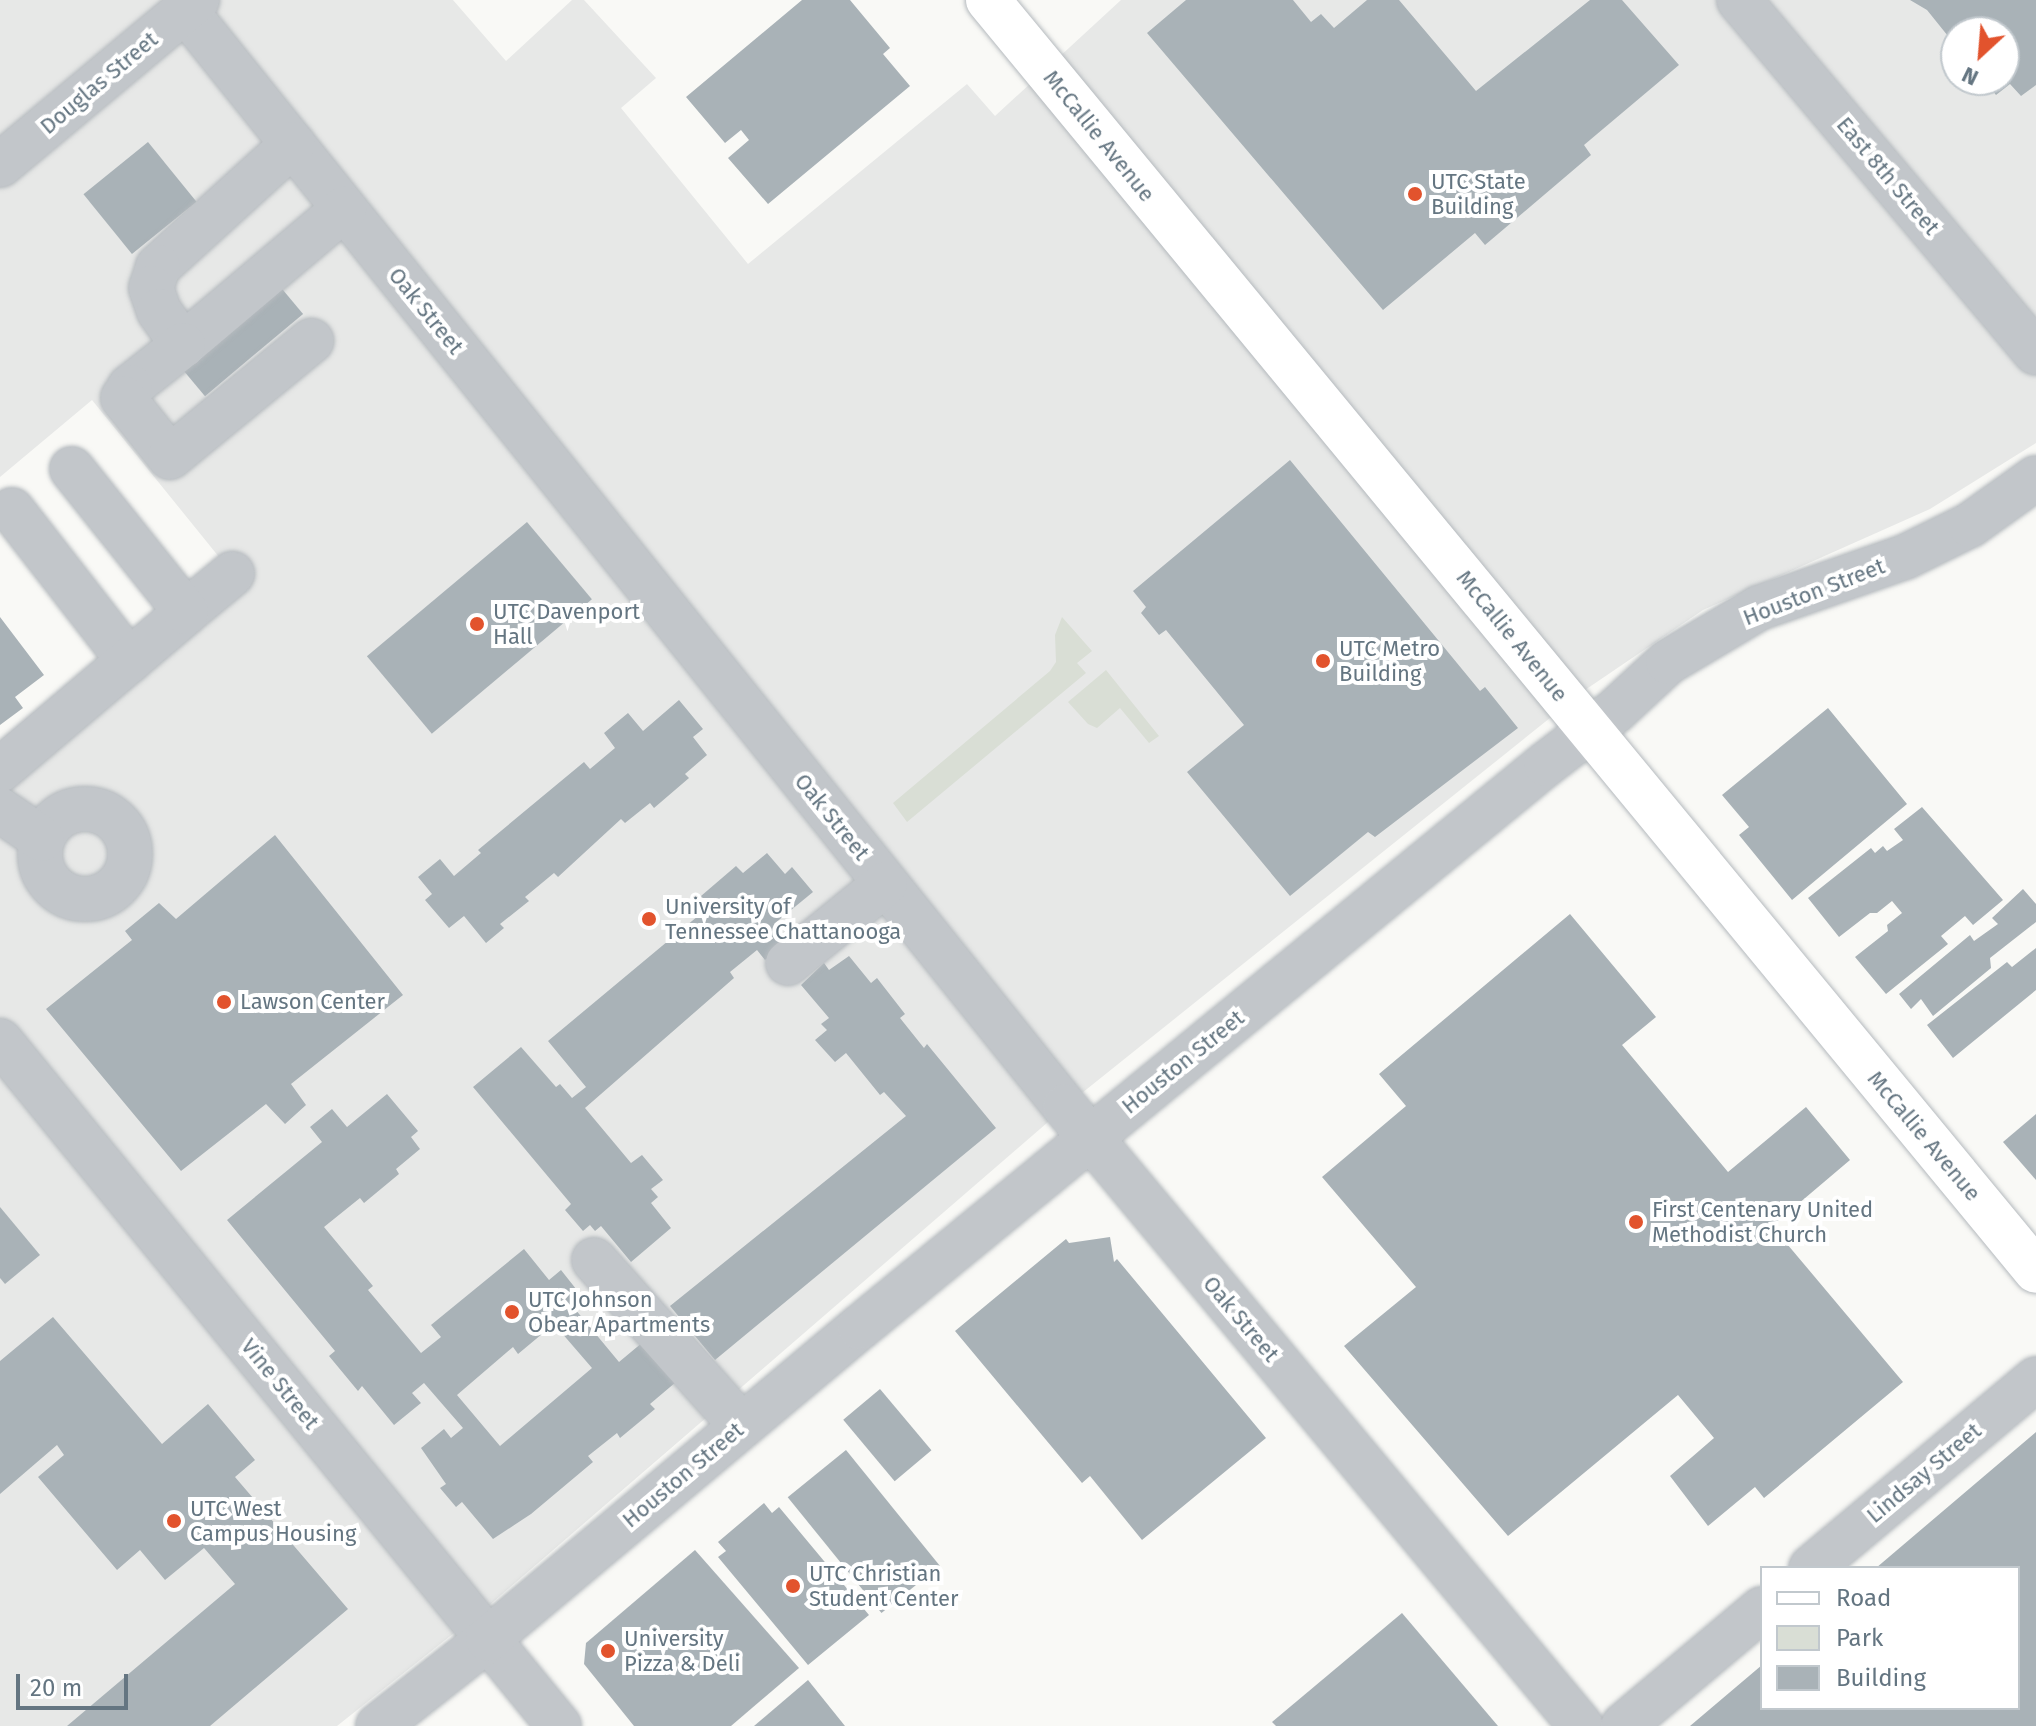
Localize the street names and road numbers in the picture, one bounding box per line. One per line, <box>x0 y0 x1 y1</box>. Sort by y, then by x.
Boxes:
street label: Douglas Street <box>35 26 163 140</box>
street label: McCallie Avenue <box>1038 65 1160 207</box>
street label: East 8th Street <box>1831 112 1945 240</box>
street label: Oak Street <box>383 262 469 360</box>
street label: Houston Street <box>1739 553 1889 631</box>
street label: McCallie Avenue <box>1451 565 1573 707</box>
street label: Oak Street <box>789 768 875 866</box>
street label: Houston Street <box>1117 1005 1249 1119</box>
street label: McCallie Avenue <box>1862 1066 1986 1206</box>
street label: Oak Street <box>1198 1271 1284 1367</box>
street label: Vine Street <box>235 1333 325 1435</box>
street label: Houston Street <box>617 1417 749 1533</box>
street label: Lindsay Street <box>1861 1417 1987 1529</box>

